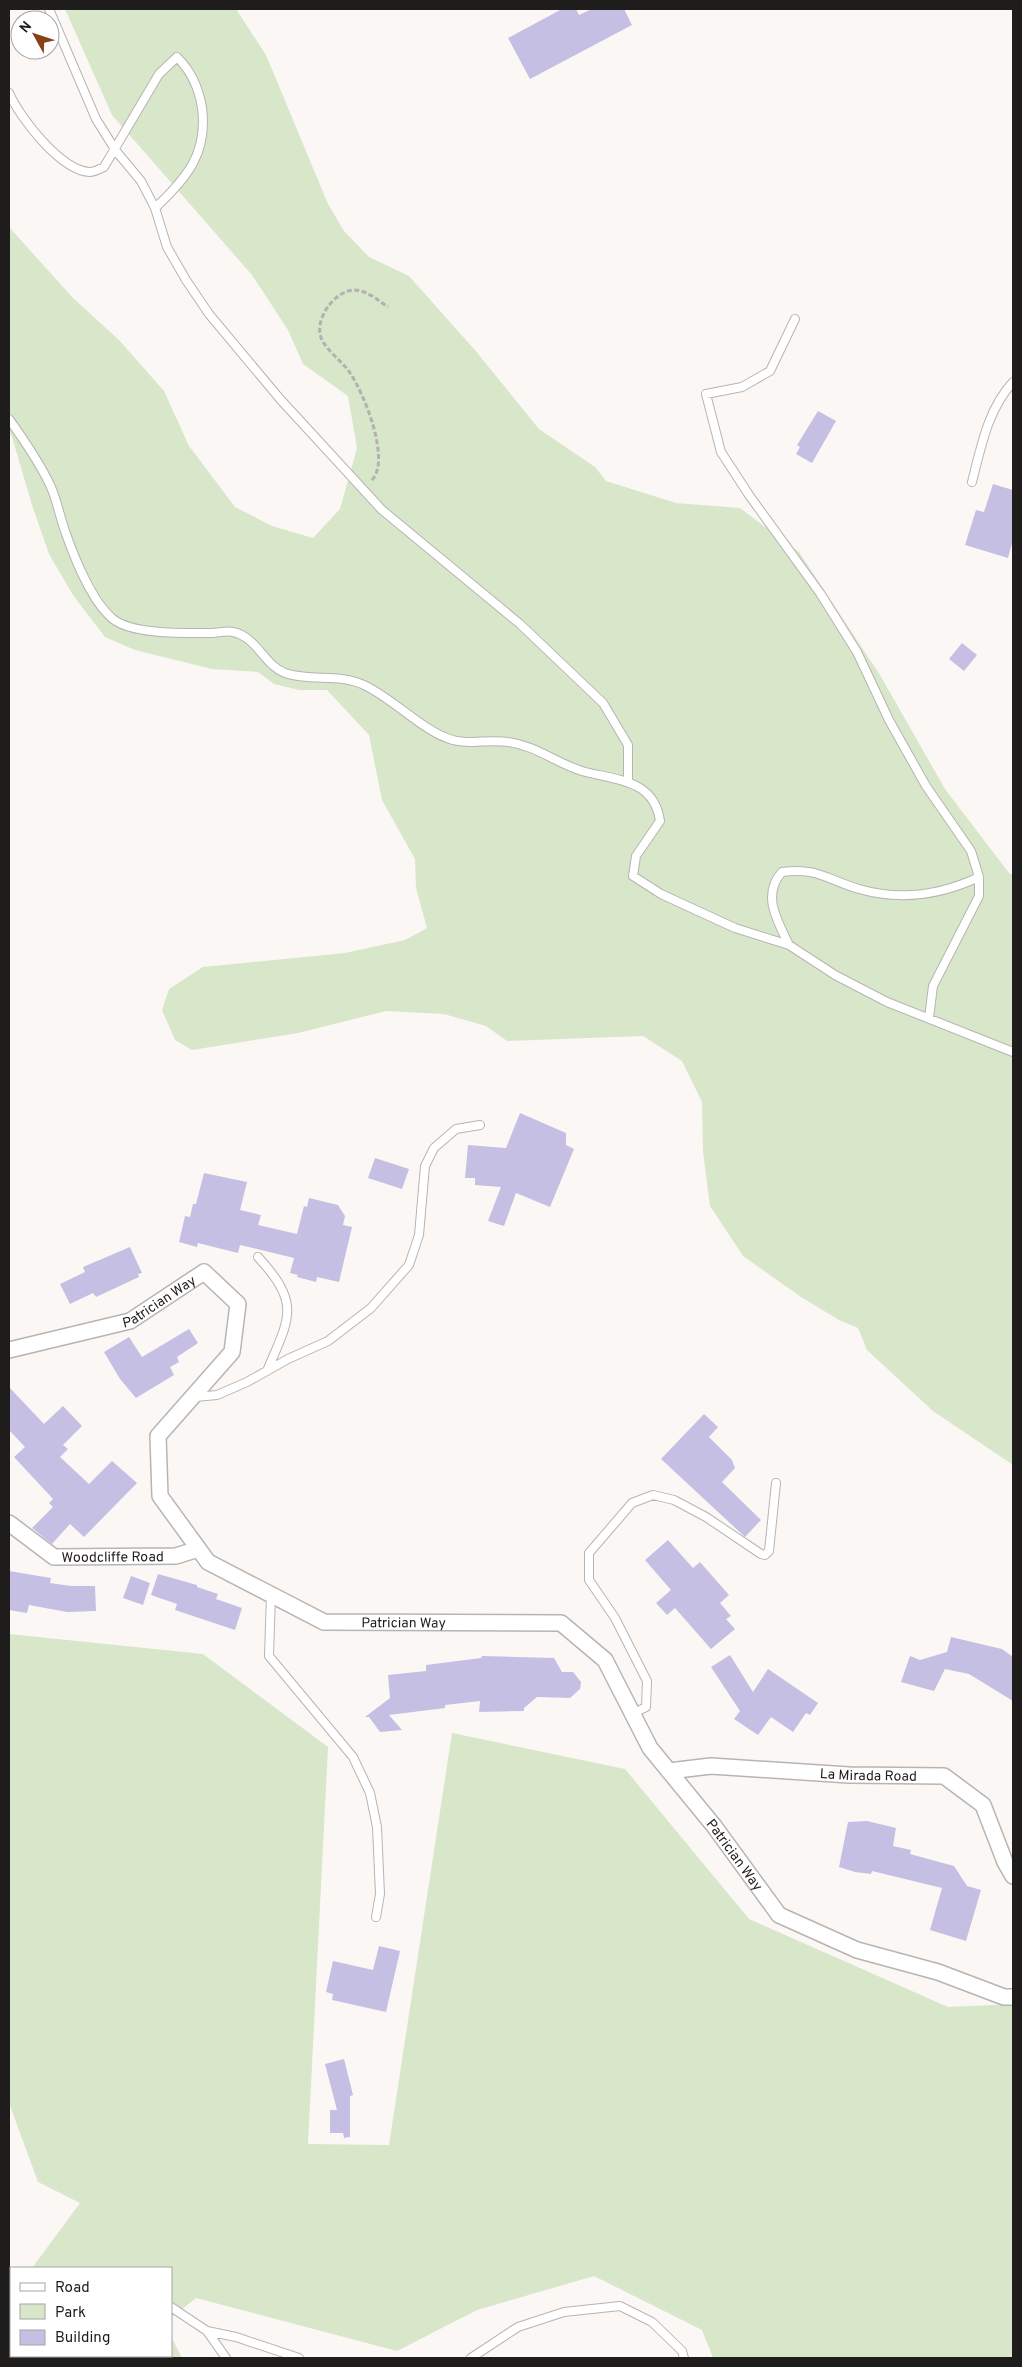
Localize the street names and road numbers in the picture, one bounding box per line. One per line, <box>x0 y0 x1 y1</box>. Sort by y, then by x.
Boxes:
street label: Patrician Way <box>121 1273 200 1333</box>
street label: Woodcliffe Road <box>61 1549 164 1567</box>
street label: Patrician Way <box>361 1615 446 1633</box>
street label: La Mirada Road <box>819 1766 917 1786</box>
street label: Patrician Way <box>702 1816 765 1895</box>

